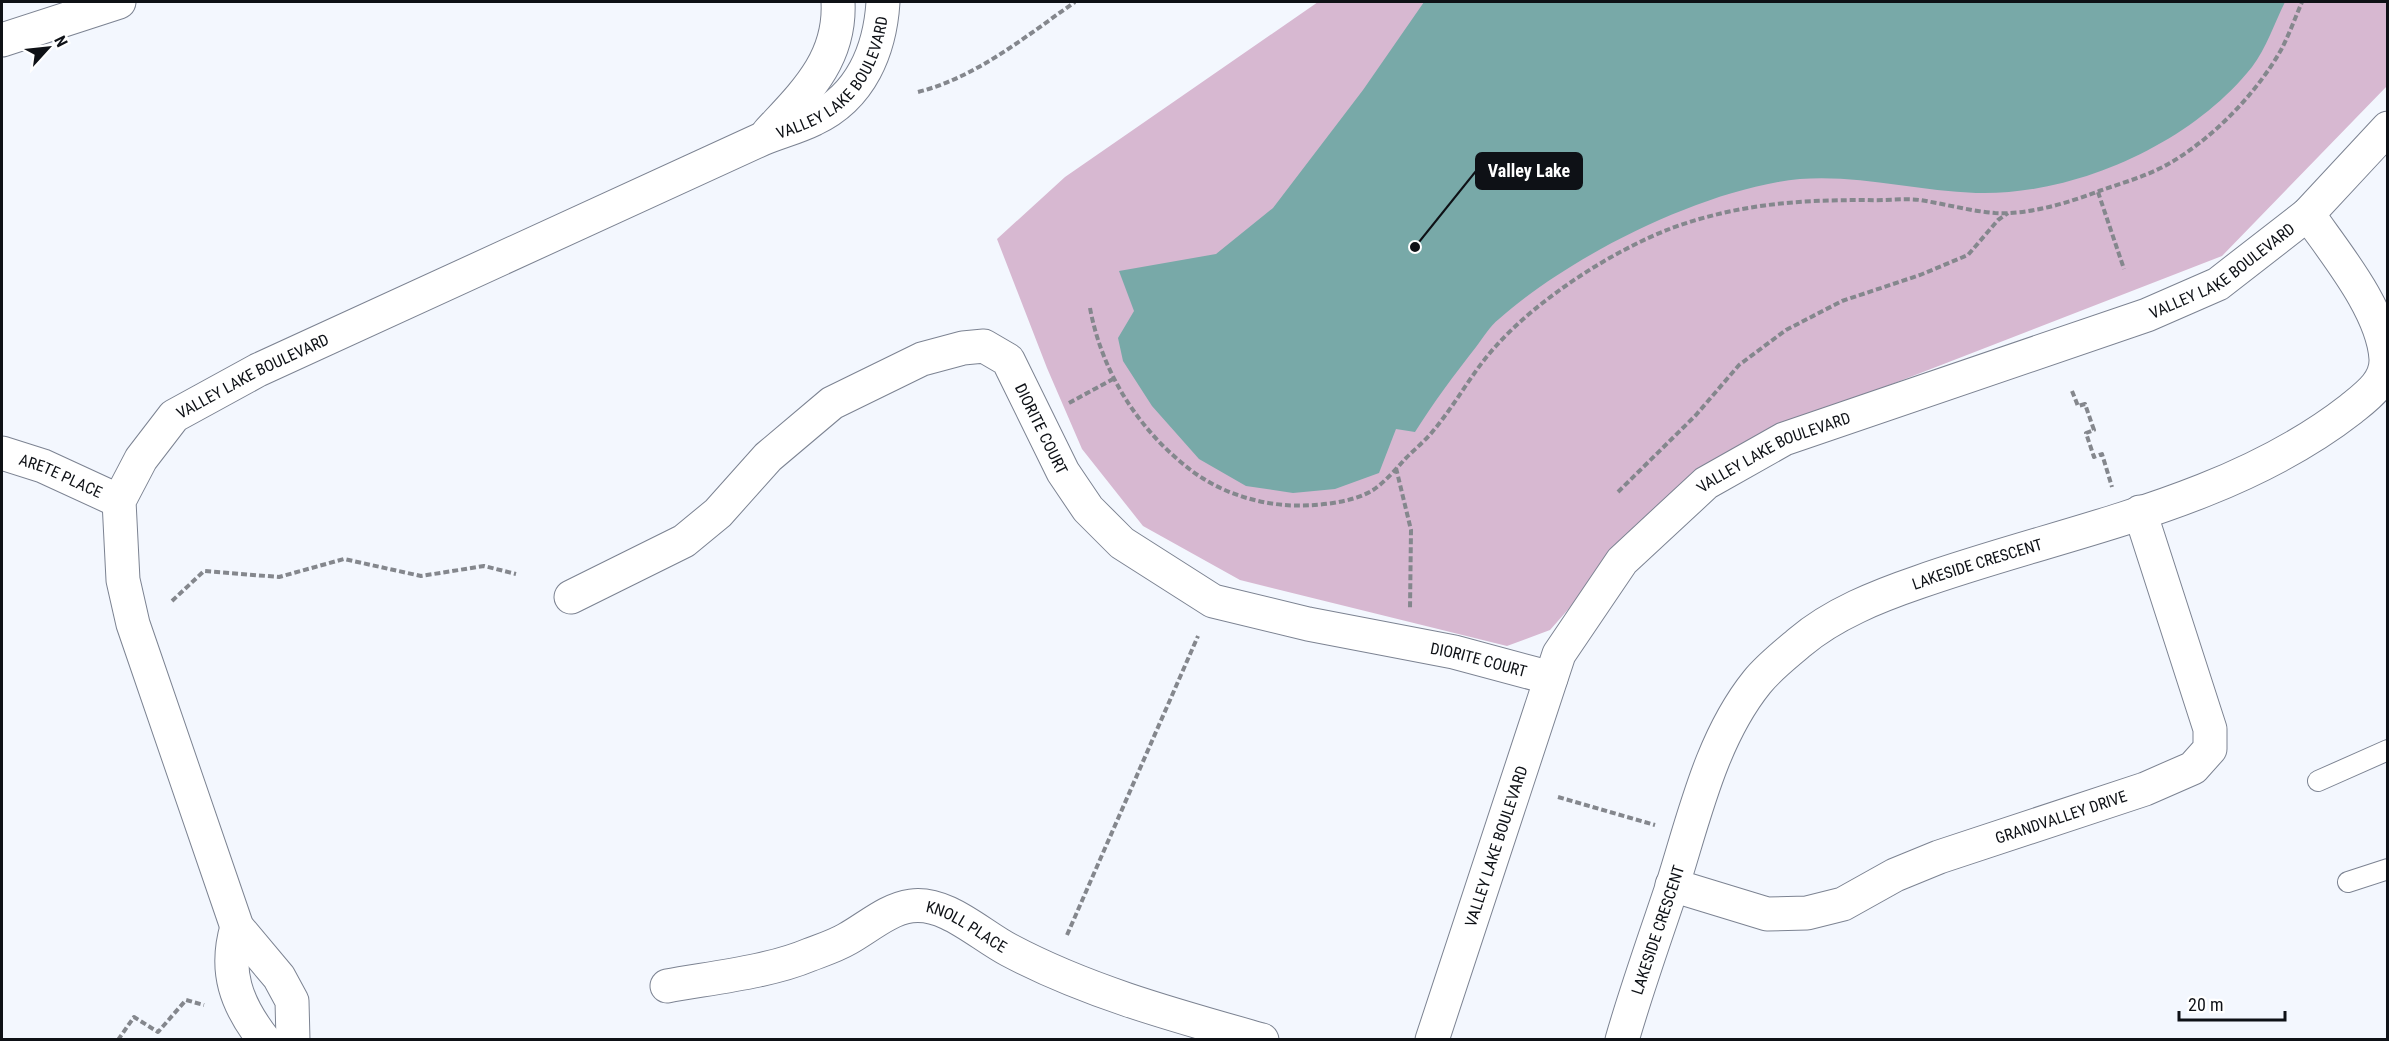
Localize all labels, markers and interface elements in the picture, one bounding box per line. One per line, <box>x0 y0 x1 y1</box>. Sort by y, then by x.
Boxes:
street label: VALLEY LAKE BOULEVARD <box>774 15 891 142</box>
north arrow <box>18 18 78 78</box>
text: N <box>50 33 72 50</box>
callout: Valley Lake <box>1476 153 1582 189</box>
text: Valley Lake <box>1488 160 1571 181</box>
street label: VALLEY LAKE BOULEVARD <box>2146 219 2298 322</box>
street label: VALLEY LAKE BOULEVARD <box>173 329 332 422</box>
street label: DIORITE COURT <box>1011 380 1072 477</box>
street label: VALLEY LAKE BOULEVARD <box>1693 408 1853 496</box>
street label: ARETE PLACE <box>17 450 105 502</box>
street label: LAKESIDE CRESCENT <box>1909 534 2044 593</box>
street label: DIORITE COURT <box>1429 638 1529 681</box>
street label: VALLEY LAKE BOULEVARD <box>1460 763 1531 929</box>
street label: GRANDVALLEY DRIVE <box>1993 786 2129 847</box>
street label: LAKESIDE CRESCENT <box>1627 863 1688 997</box>
street label: KNOLL PLACE <box>924 897 1010 956</box>
scale bar <box>2179 984 2286 1022</box>
text: 20 m <box>2188 994 2223 1015</box>

